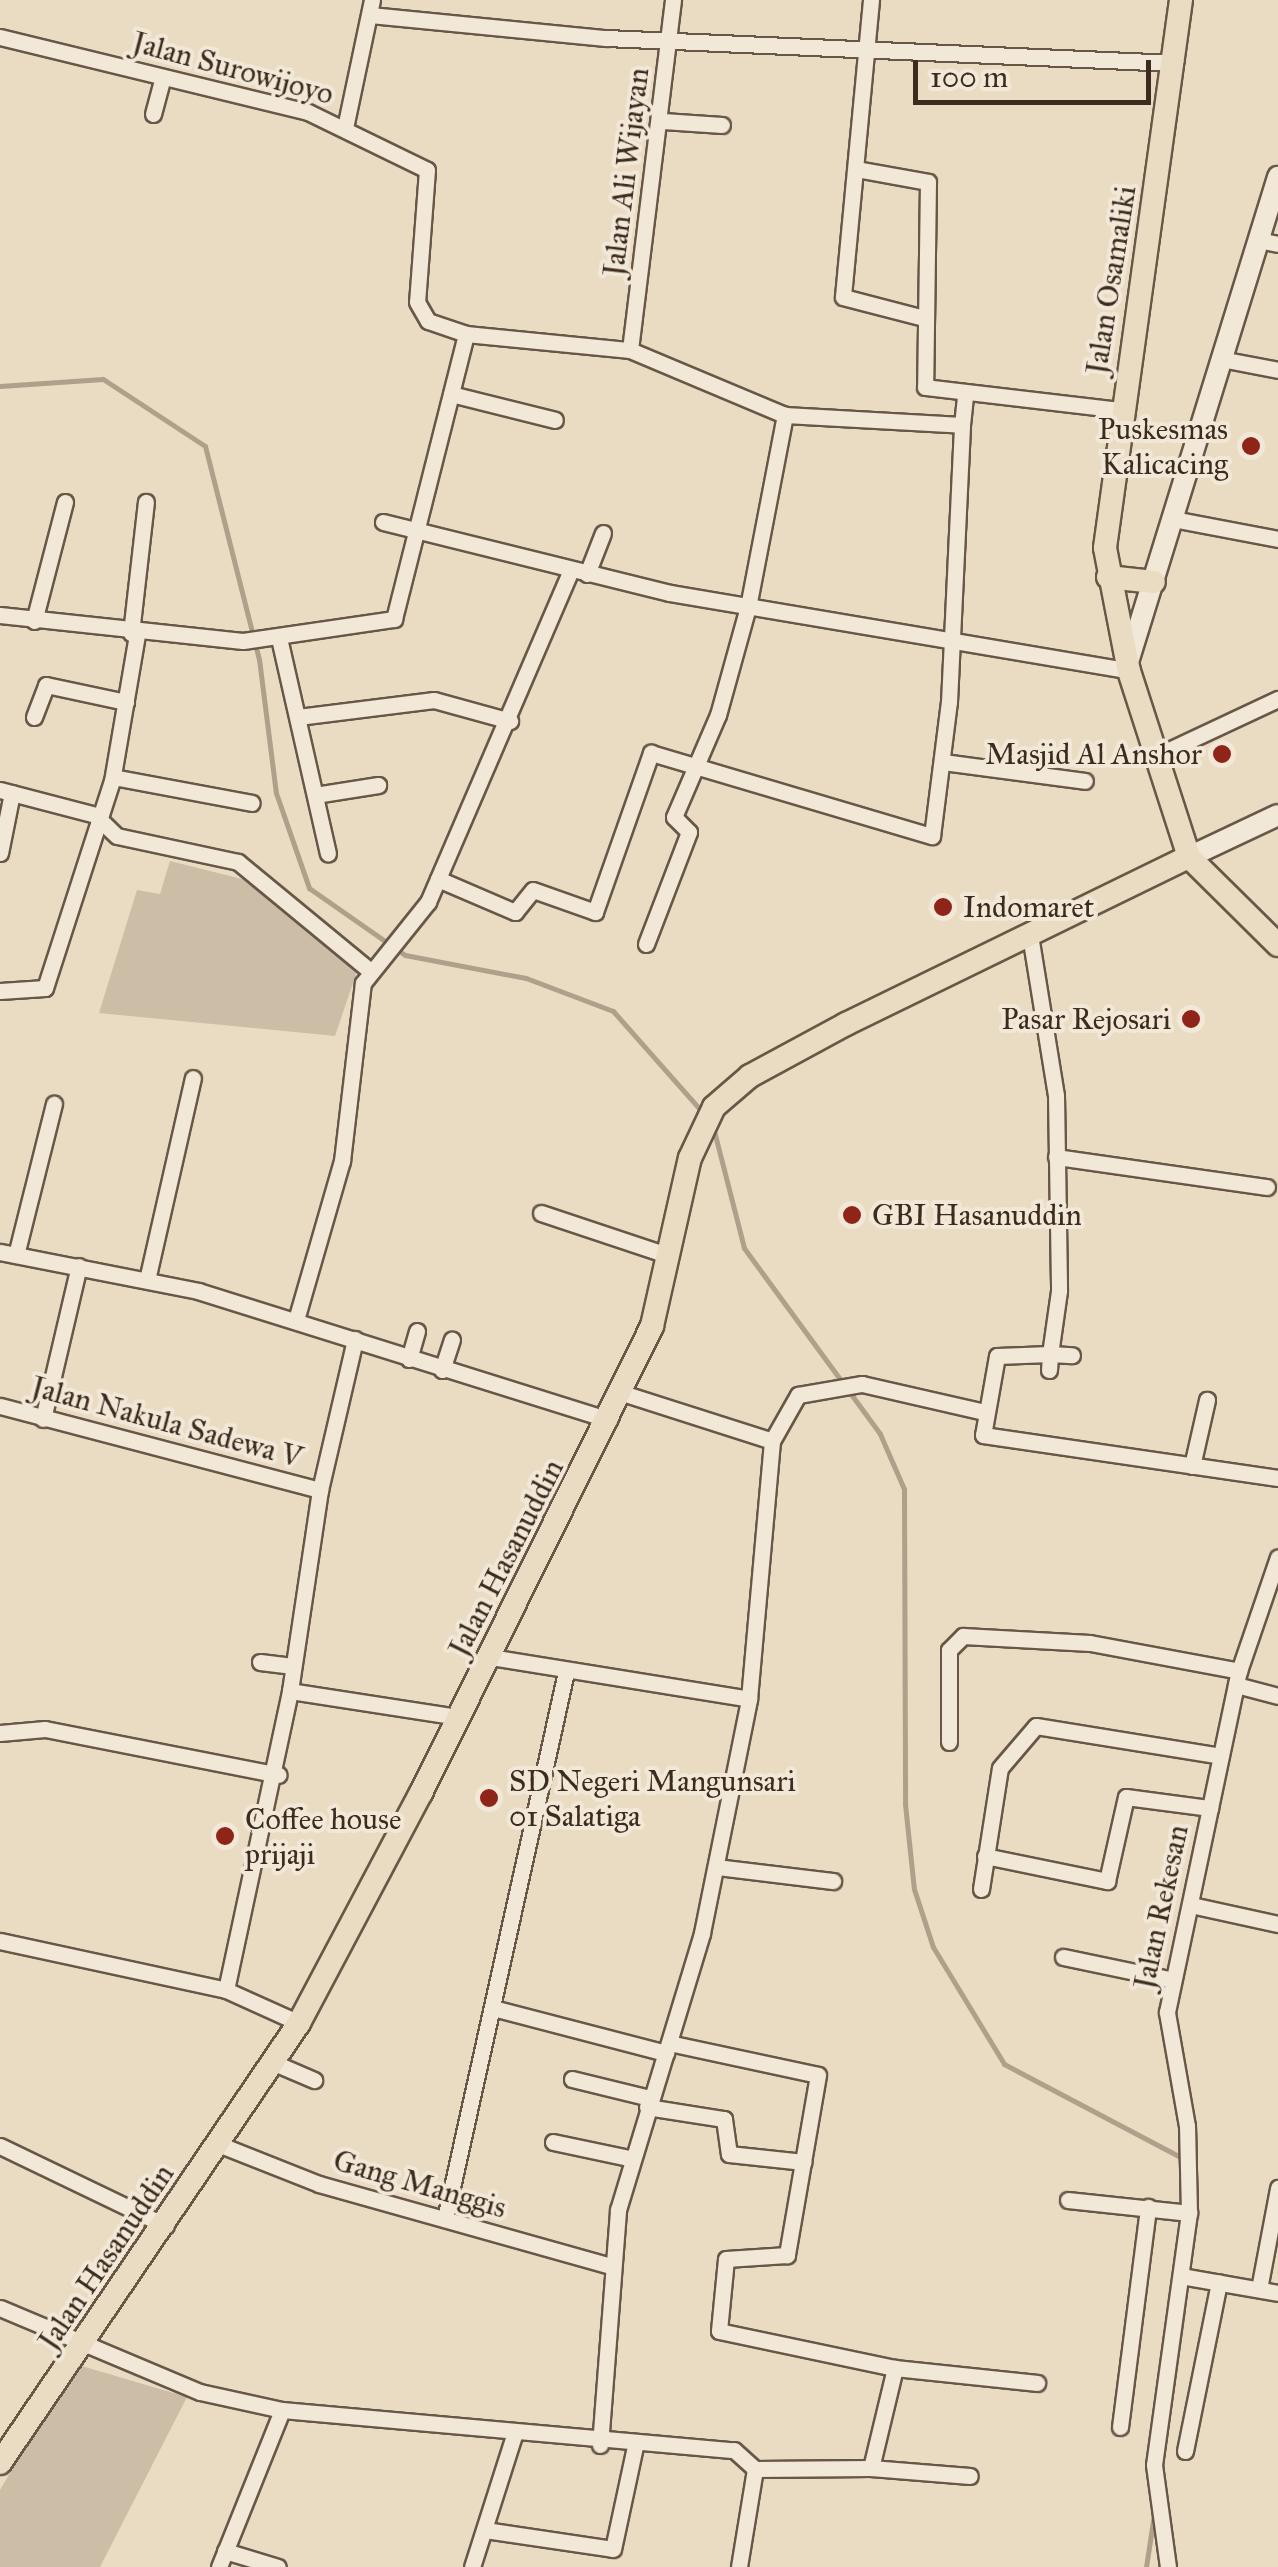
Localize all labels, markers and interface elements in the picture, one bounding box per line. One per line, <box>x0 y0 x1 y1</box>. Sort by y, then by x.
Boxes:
street label: Jalan Surowijoyo <box>129 24 337 112</box>
scale bar <box>918 40 1156 102</box>
text: 100 m <box>930 59 1008 95</box>
street label: Jalan Ali Wijayan <box>595 66 657 278</box>
street label: Jalan Osamaliki <box>1078 183 1144 377</box>
place label: Puskesmas Kalicacing <box>1098 411 1228 482</box>
marker: Puskesmas Kalicacing <box>1238 433 1264 459</box>
place label: Masjid Al Anshor <box>985 736 1202 772</box>
marker: Masjid Al Anshor <box>1211 743 1233 765</box>
place label: Indomaret <box>963 889 1094 925</box>
marker: Indomaret <box>932 896 954 918</box>
place label: Pasar Rejosari <box>1001 1001 1171 1037</box>
marker: Pasar Rejosari <box>1180 1008 1202 1030</box>
place label: GBI Hasanuddin <box>872 1197 1082 1233</box>
marker: GBI Hasanuddin <box>841 1204 863 1226</box>
street label: Jalan Nakula Sadewa V <box>28 1368 306 1476</box>
street label: Jalan Hasanuddin <box>441 1453 571 1663</box>
place label: SD Negeri Mangunsari 01 Salatiga <box>509 1763 796 1834</box>
marker: SD Negeri Mangunsari 01 Salatiga <box>478 1787 500 1809</box>
place label: Coffee house prijaji <box>245 1801 402 1872</box>
street label: Jalan Rekesan <box>1126 1822 1196 1992</box>
marker: Coffee house prijaji <box>214 1825 236 1847</box>
street label: Gang Manggis <box>329 2142 511 2226</box>
street label: Jalan Hasanuddin <box>31 2157 181 2357</box>

